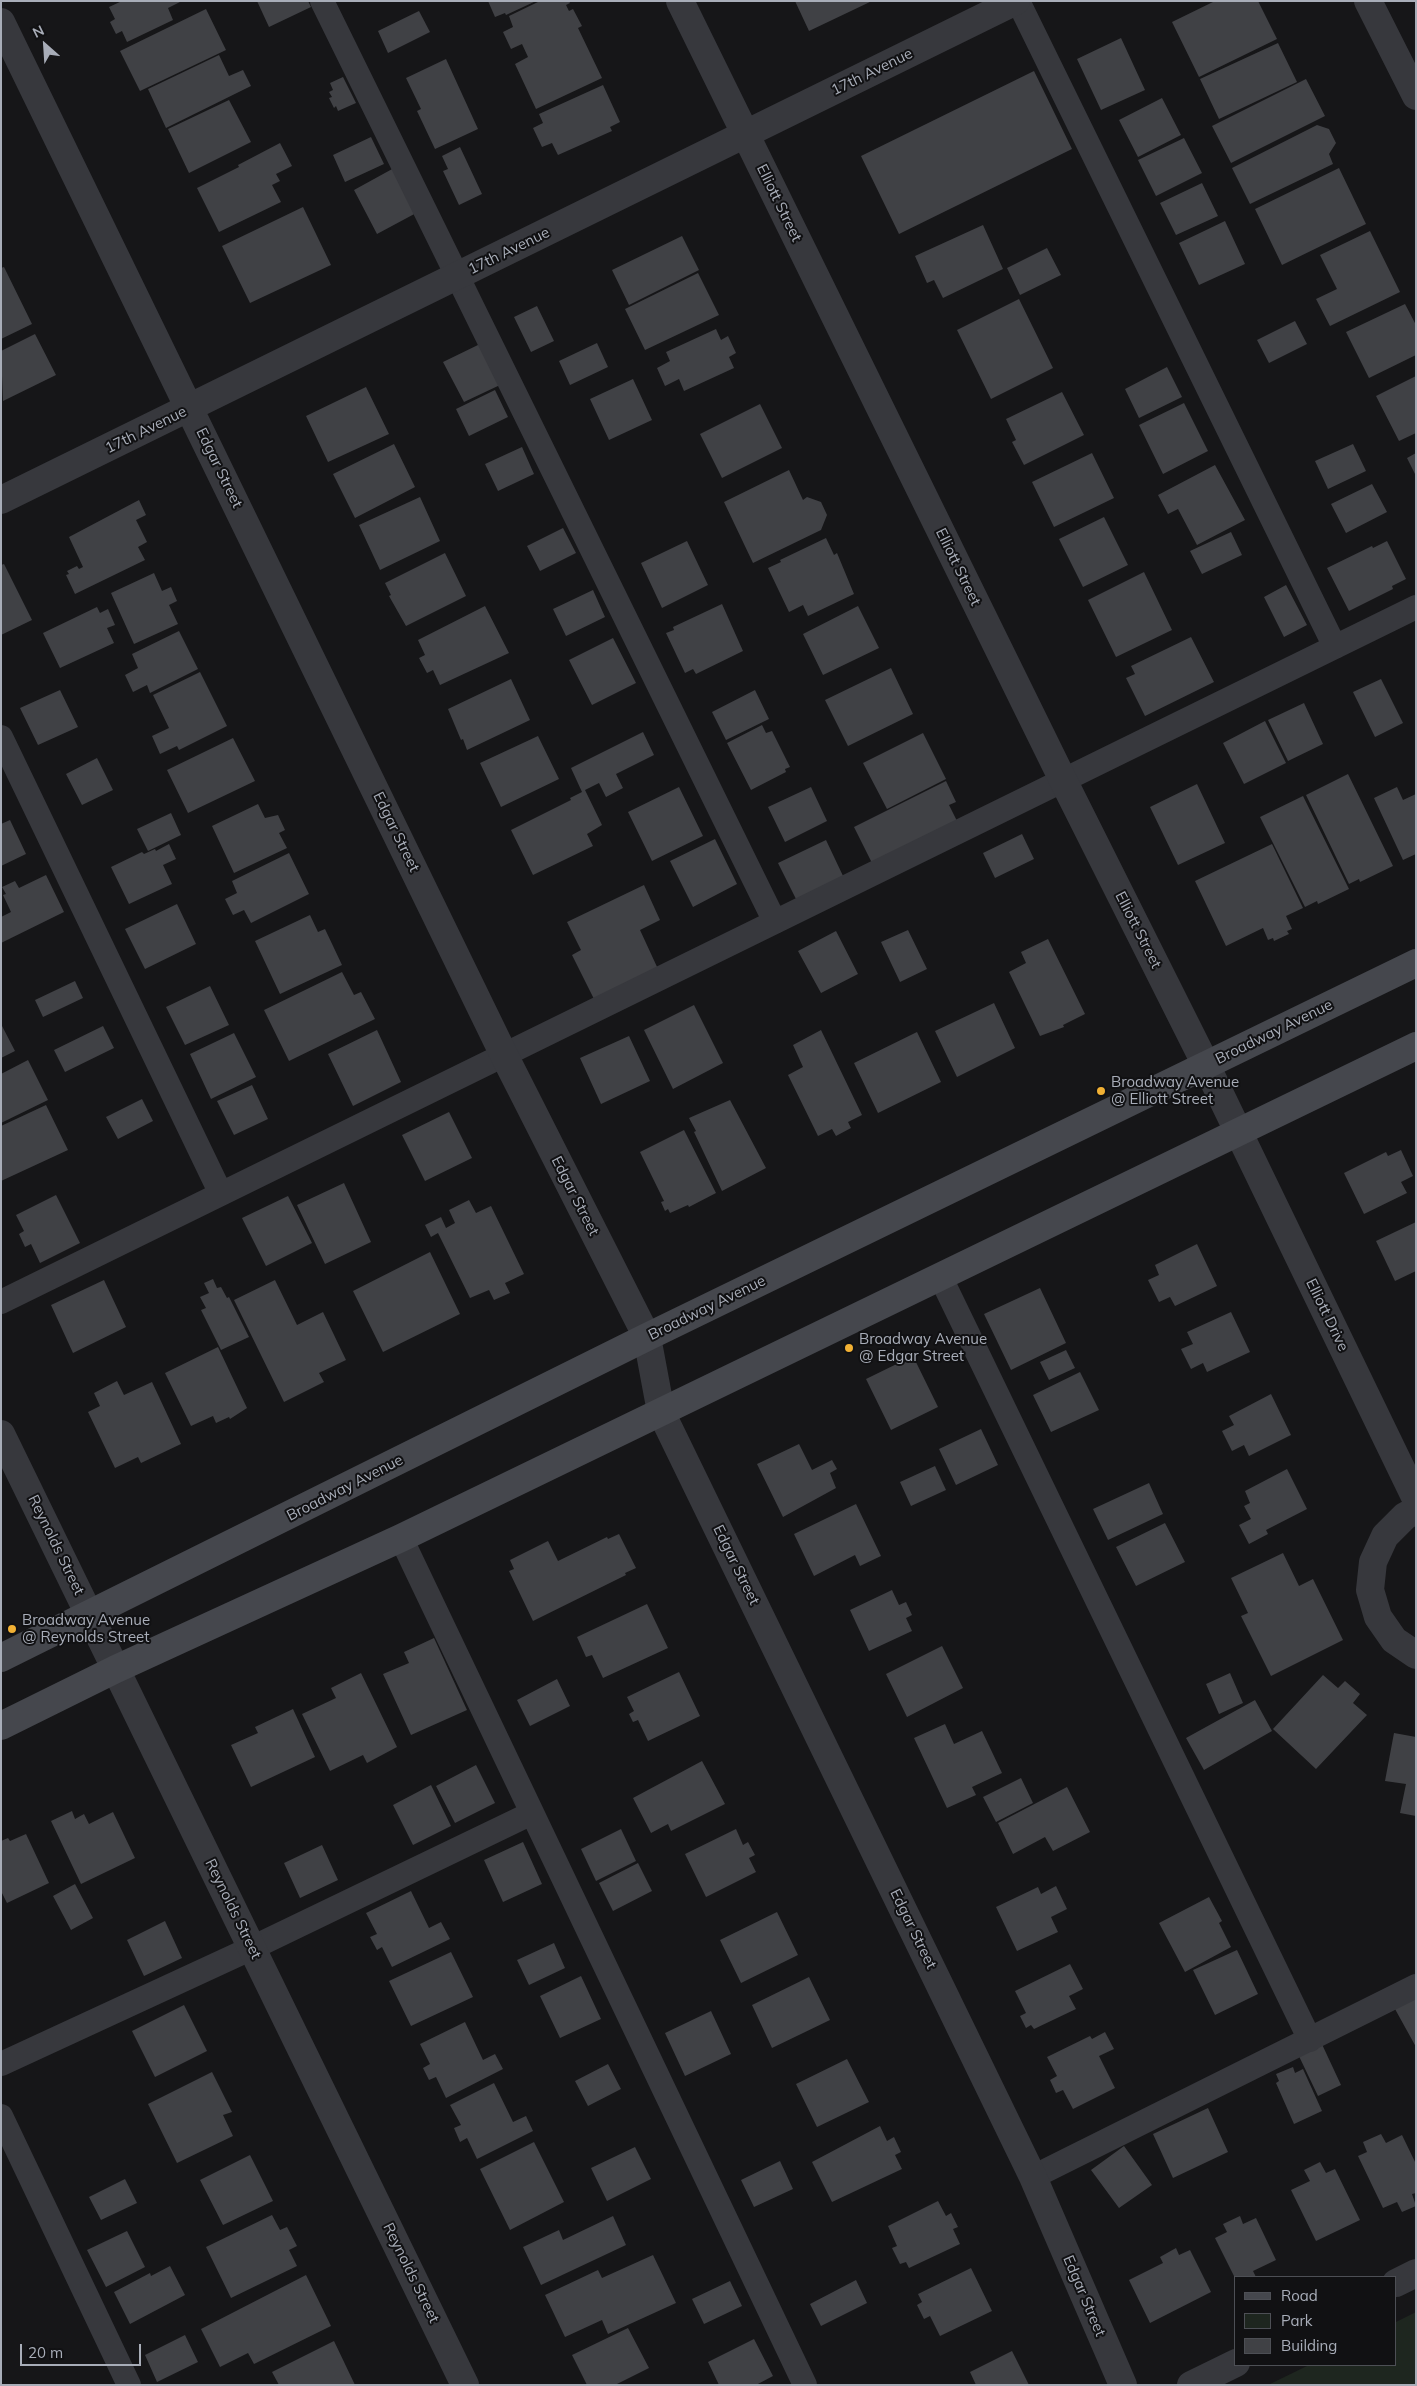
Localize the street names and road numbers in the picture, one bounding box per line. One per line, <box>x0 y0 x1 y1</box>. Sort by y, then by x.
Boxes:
street label: 17th Avenue <box>828 45 916 99</box>
street label: Elliott Street <box>753 161 805 245</box>
street label: 17th Avenue <box>465 224 553 278</box>
street label: 17th Avenue <box>102 403 190 457</box>
street label: Edgar Street <box>192 425 246 511</box>
street label: Elliott Street <box>932 525 984 609</box>
street label: Edgar Street <box>369 789 423 875</box>
street label: Elliott Street <box>1111 889 1165 971</box>
street label: Broadway Avenue <box>1213 996 1335 1068</box>
street label: Edgar Street <box>547 1153 603 1239</box>
street label: Broadway Avenue <box>646 1272 768 1344</box>
street label: Elliott Drive <box>1302 1276 1352 1354</box>
street label: Broadway Avenue <box>284 1451 406 1525</box>
street label: Reynolds Street <box>24 1492 88 1598</box>
street label: Edgar Street <box>709 1522 763 1608</box>
street label: Reynolds Street <box>201 1856 265 1962</box>
street label: Edgar Street <box>886 1886 940 1972</box>
street label: Reynolds Street <box>379 2220 443 2326</box>
street label: Edgar Street <box>1059 2253 1109 2339</box>

